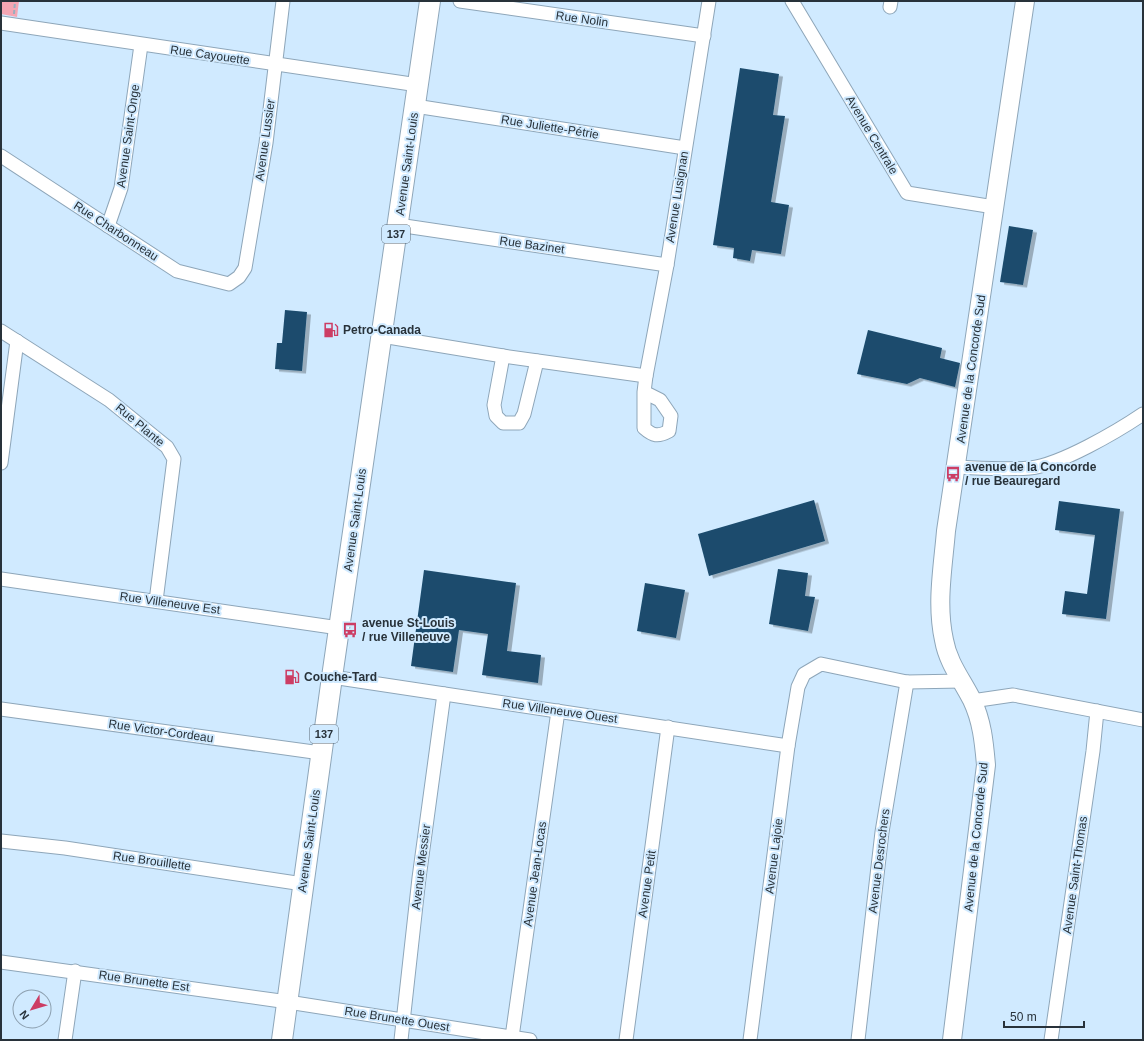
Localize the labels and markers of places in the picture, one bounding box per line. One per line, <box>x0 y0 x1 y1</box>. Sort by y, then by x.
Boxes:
fuel station icon: Petro-Canada <box>322 321 340 339</box>
place label: Petro-Canada <box>343 323 421 337</box>
place label: avenue de la Concorde / rue Beauregard <box>965 460 1097 488</box>
bus stop icon: avenue de la Concorde / rue Beauregard <box>944 465 962 483</box>
place label: avenue St-Louis / rue Villeneuve <box>362 616 455 644</box>
bus stop icon: avenue St-Louis / rue Villeneuve <box>341 621 359 639</box>
fuel station icon: Couche-Tard <box>283 668 301 686</box>
place label: Couche-Tard <box>304 670 377 684</box>

